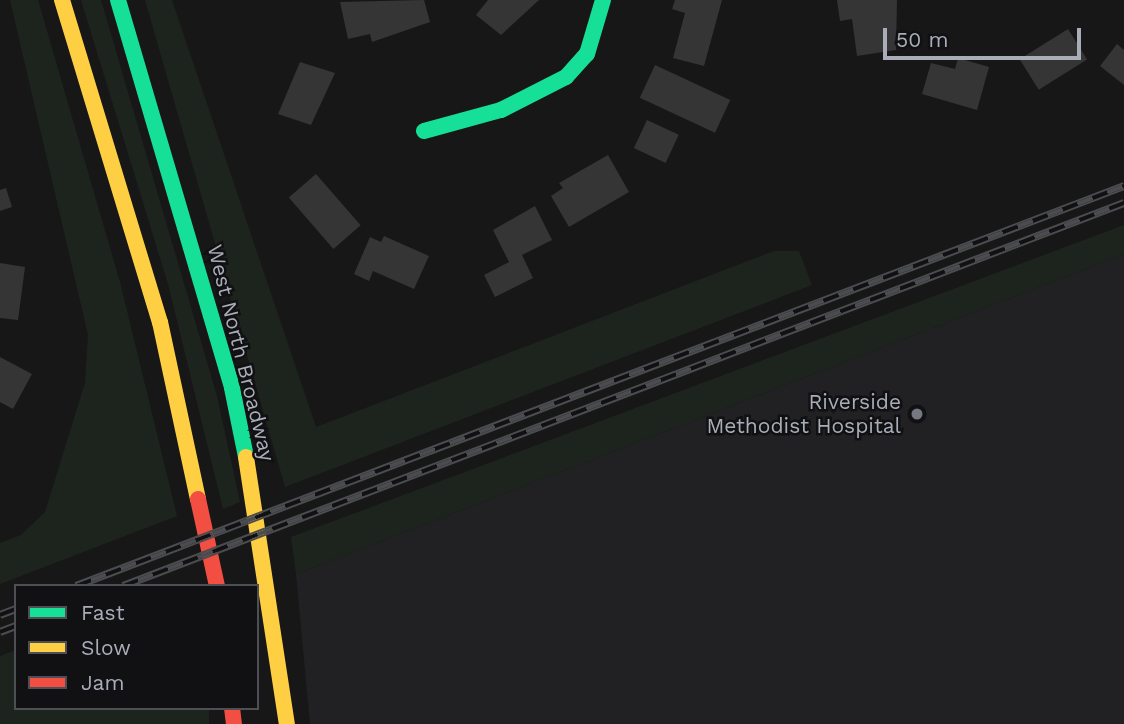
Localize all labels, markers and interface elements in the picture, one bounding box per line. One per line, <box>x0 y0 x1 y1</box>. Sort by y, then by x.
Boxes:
scale bar <box>886 14 1084 58</box>
text: 50 m <box>896 27 948 52</box>
street label: West North Broadway <box>202 242 280 464</box>
place label: Riverside Methodist Hospital <box>706 389 901 439</box>
marker: Riverside Methodist Hospital <box>907 404 927 424</box>
legend <box>14 584 259 710</box>
text: Fast <box>81 600 125 625</box>
text: Slow <box>81 635 131 660</box>
text: Jam <box>81 670 124 695</box>

